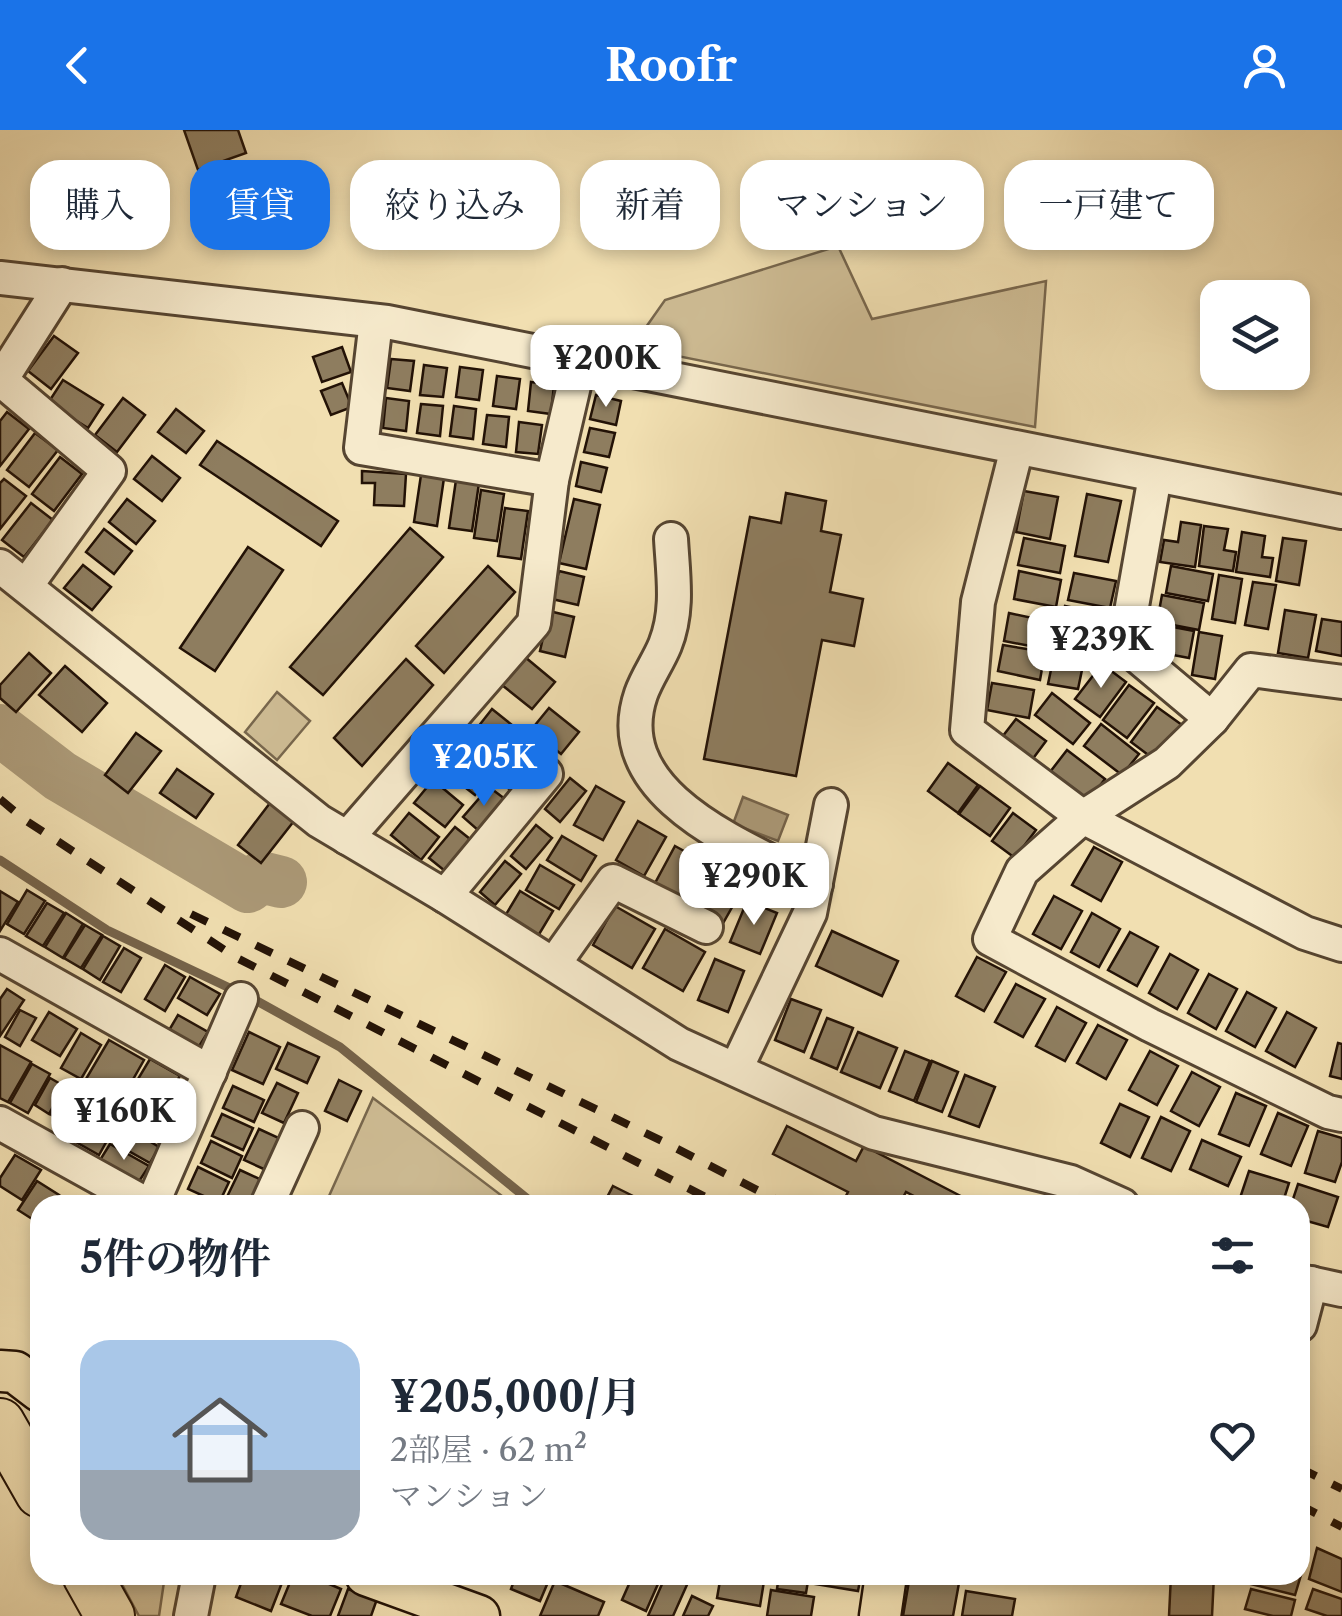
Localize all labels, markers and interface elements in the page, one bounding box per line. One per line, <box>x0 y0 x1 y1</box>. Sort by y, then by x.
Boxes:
text: Roofr <box>605 37 737 93</box>
icon: back <box>50 38 105 93</box>
icon: person <box>1237 38 1292 93</box>
chip: 購入 <box>30 160 170 250</box>
chip: 賃貸 <box>190 160 330 250</box>
chip: 絞り込み <box>350 160 560 250</box>
chip: 新着 <box>580 160 720 250</box>
chip: マンション <box>740 160 984 250</box>
chip: 一戸建て <box>1004 160 1214 250</box>
map controls <box>1200 280 1310 390</box>
button: layers <box>1200 280 1310 390</box>
pin: ¥200K <box>536 325 676 410</box>
text: ¥200K <box>552 338 660 377</box>
pin: ¥239K <box>1031 606 1171 691</box>
text: ¥239K <box>1049 619 1153 658</box>
pin: ¥205K <box>414 724 554 809</box>
text: ¥205K <box>432 737 536 776</box>
pin: ¥290K <box>684 843 824 928</box>
text: ¥290K <box>701 856 807 895</box>
pin: ¥160K <box>54 1078 194 1163</box>
text: ¥160K <box>73 1091 175 1130</box>
icon: filters <box>1205 1228 1260 1283</box>
text: 5件の物件 <box>80 1232 271 1284</box>
text: ¥205,000/月 <box>390 1371 642 1423</box>
icon: home <box>160 1380 280 1500</box>
icon: heart <box>1205 1413 1260 1468</box>
text: 2部屋 · 62 m² <box>390 1430 587 1469</box>
text: マンション <box>390 1476 549 1515</box>

